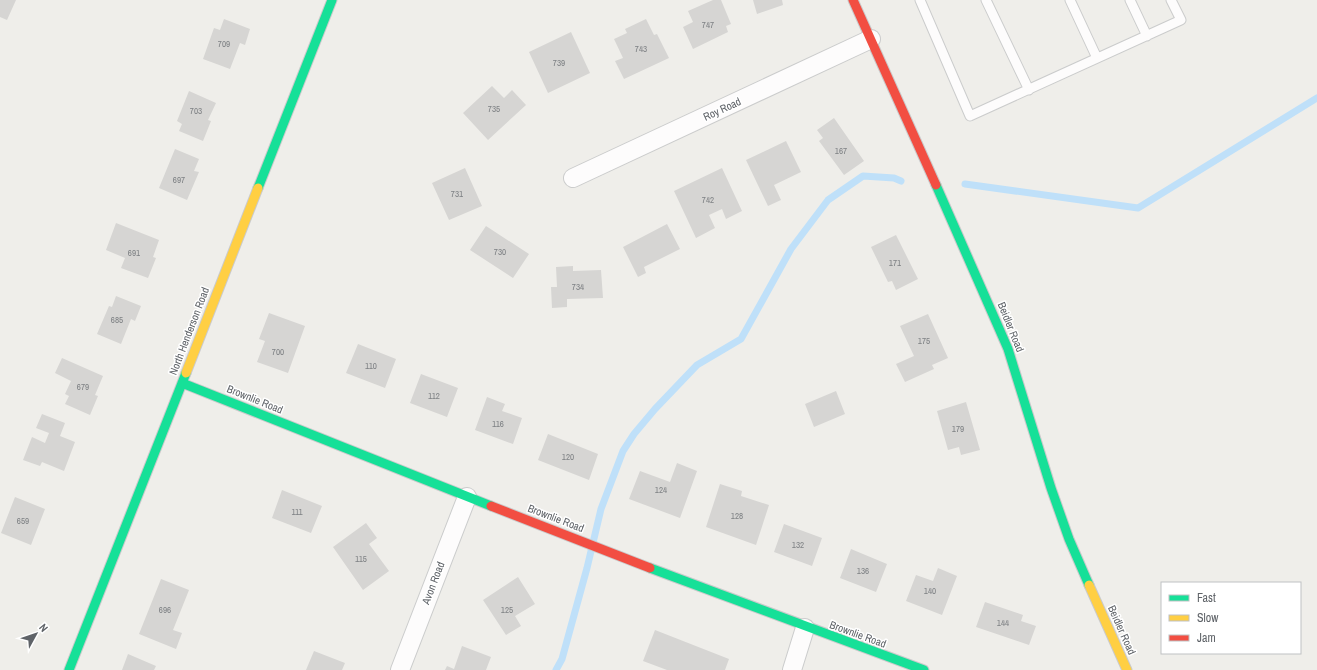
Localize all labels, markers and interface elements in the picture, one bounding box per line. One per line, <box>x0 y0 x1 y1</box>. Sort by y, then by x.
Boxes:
house number: 747 <box>702 19 714 31</box>
house number: 709 <box>218 38 230 50</box>
house number: 743 <box>635 43 647 55</box>
house number: 739 <box>553 57 565 69</box>
street label: Roy Road <box>701 94 743 124</box>
house number: 735 <box>488 103 500 115</box>
house number: 703 <box>190 105 202 117</box>
house number: 167 <box>835 145 847 157</box>
house number: 697 <box>173 174 185 186</box>
house number: 731 <box>451 188 463 200</box>
house number: 742 <box>702 194 714 206</box>
house number: 730 <box>494 246 506 258</box>
house number: 691 <box>128 247 140 259</box>
house number: 171 <box>889 257 901 269</box>
house number: 734 <box>572 281 584 293</box>
street label: North Henderson Road <box>166 285 212 377</box>
street label: Beidler Road <box>995 300 1027 354</box>
house number: 685 <box>111 314 123 326</box>
house number: 175 <box>918 335 930 347</box>
house number: 700 <box>272 346 284 358</box>
house number: 110 <box>365 360 377 372</box>
house number: 679 <box>77 381 89 393</box>
street label: Brownlie Road <box>225 381 285 417</box>
house number: 112 <box>428 390 440 402</box>
house number: 116 <box>492 418 504 430</box>
house number: 179 <box>952 423 964 435</box>
house number: 120 <box>562 451 574 463</box>
house number: 124 <box>655 484 667 496</box>
street label: Brownlie Road <box>526 501 586 535</box>
house number: 111 <box>291 506 303 518</box>
house number: 128 <box>731 510 743 522</box>
house number: 659 <box>17 515 29 527</box>
house number: 132 <box>792 539 804 551</box>
house number: 115 <box>355 553 367 565</box>
street label: Avon Road <box>418 560 448 607</box>
house number: 136 <box>857 565 869 577</box>
legend <box>1161 582 1301 654</box>
house number: 140 <box>924 585 936 597</box>
text: Fast <box>1197 590 1216 606</box>
street label: Beidler Road <box>1105 603 1139 657</box>
house number: 696 <box>159 604 171 616</box>
house number: 125 <box>501 604 513 616</box>
text: Slow <box>1197 610 1219 626</box>
north arrow <box>16 614 56 654</box>
street label: Brownlie Road <box>828 617 888 651</box>
house number: 144 <box>997 617 1009 629</box>
text: N <box>36 621 51 635</box>
text: Jam <box>1197 630 1216 646</box>

